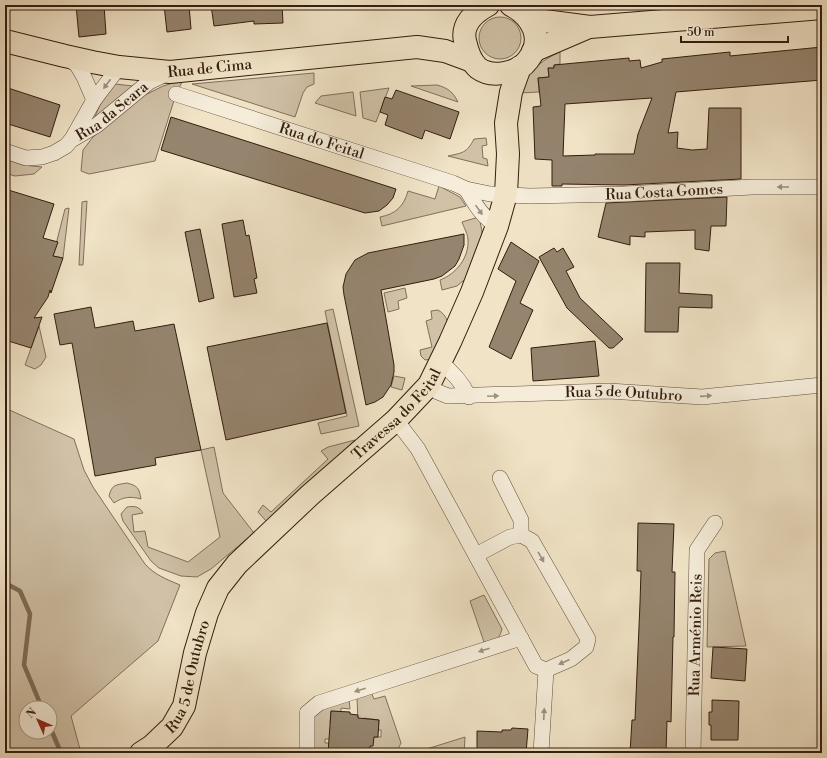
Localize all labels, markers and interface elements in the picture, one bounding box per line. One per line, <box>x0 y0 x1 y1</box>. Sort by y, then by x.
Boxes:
scale bar <box>681 18 788 44</box>
text: 50 m <box>687 25 715 40</box>
street label: Rua de Cima <box>166 54 253 82</box>
street label: Rua da Seara <box>72 77 152 145</box>
one-way arrow <box>102 78 111 89</box>
street label: Rua do Feital <box>277 118 367 164</box>
street label: Rua Costa Gomes <box>605 179 724 204</box>
one-way arrow <box>776 184 789 190</box>
one-way arrow <box>475 204 483 215</box>
street label: Travessa do Feital <box>348 365 445 464</box>
street label: Rua 5 de Outubro <box>565 381 683 405</box>
one-way arrow <box>487 392 499 399</box>
one-way arrow <box>700 392 712 399</box>
one-way arrow <box>538 551 545 563</box>
street label: Rua Arménio Reis <box>685 574 706 696</box>
street label: Rua 5 de Outubro <box>161 618 214 738</box>
one-way arrow <box>477 647 489 653</box>
one-way arrow <box>558 659 569 665</box>
one-way arrow <box>354 687 366 693</box>
north arrow <box>18 700 58 740</box>
text: N <box>24 705 40 722</box>
one-way arrow <box>540 708 547 720</box>

